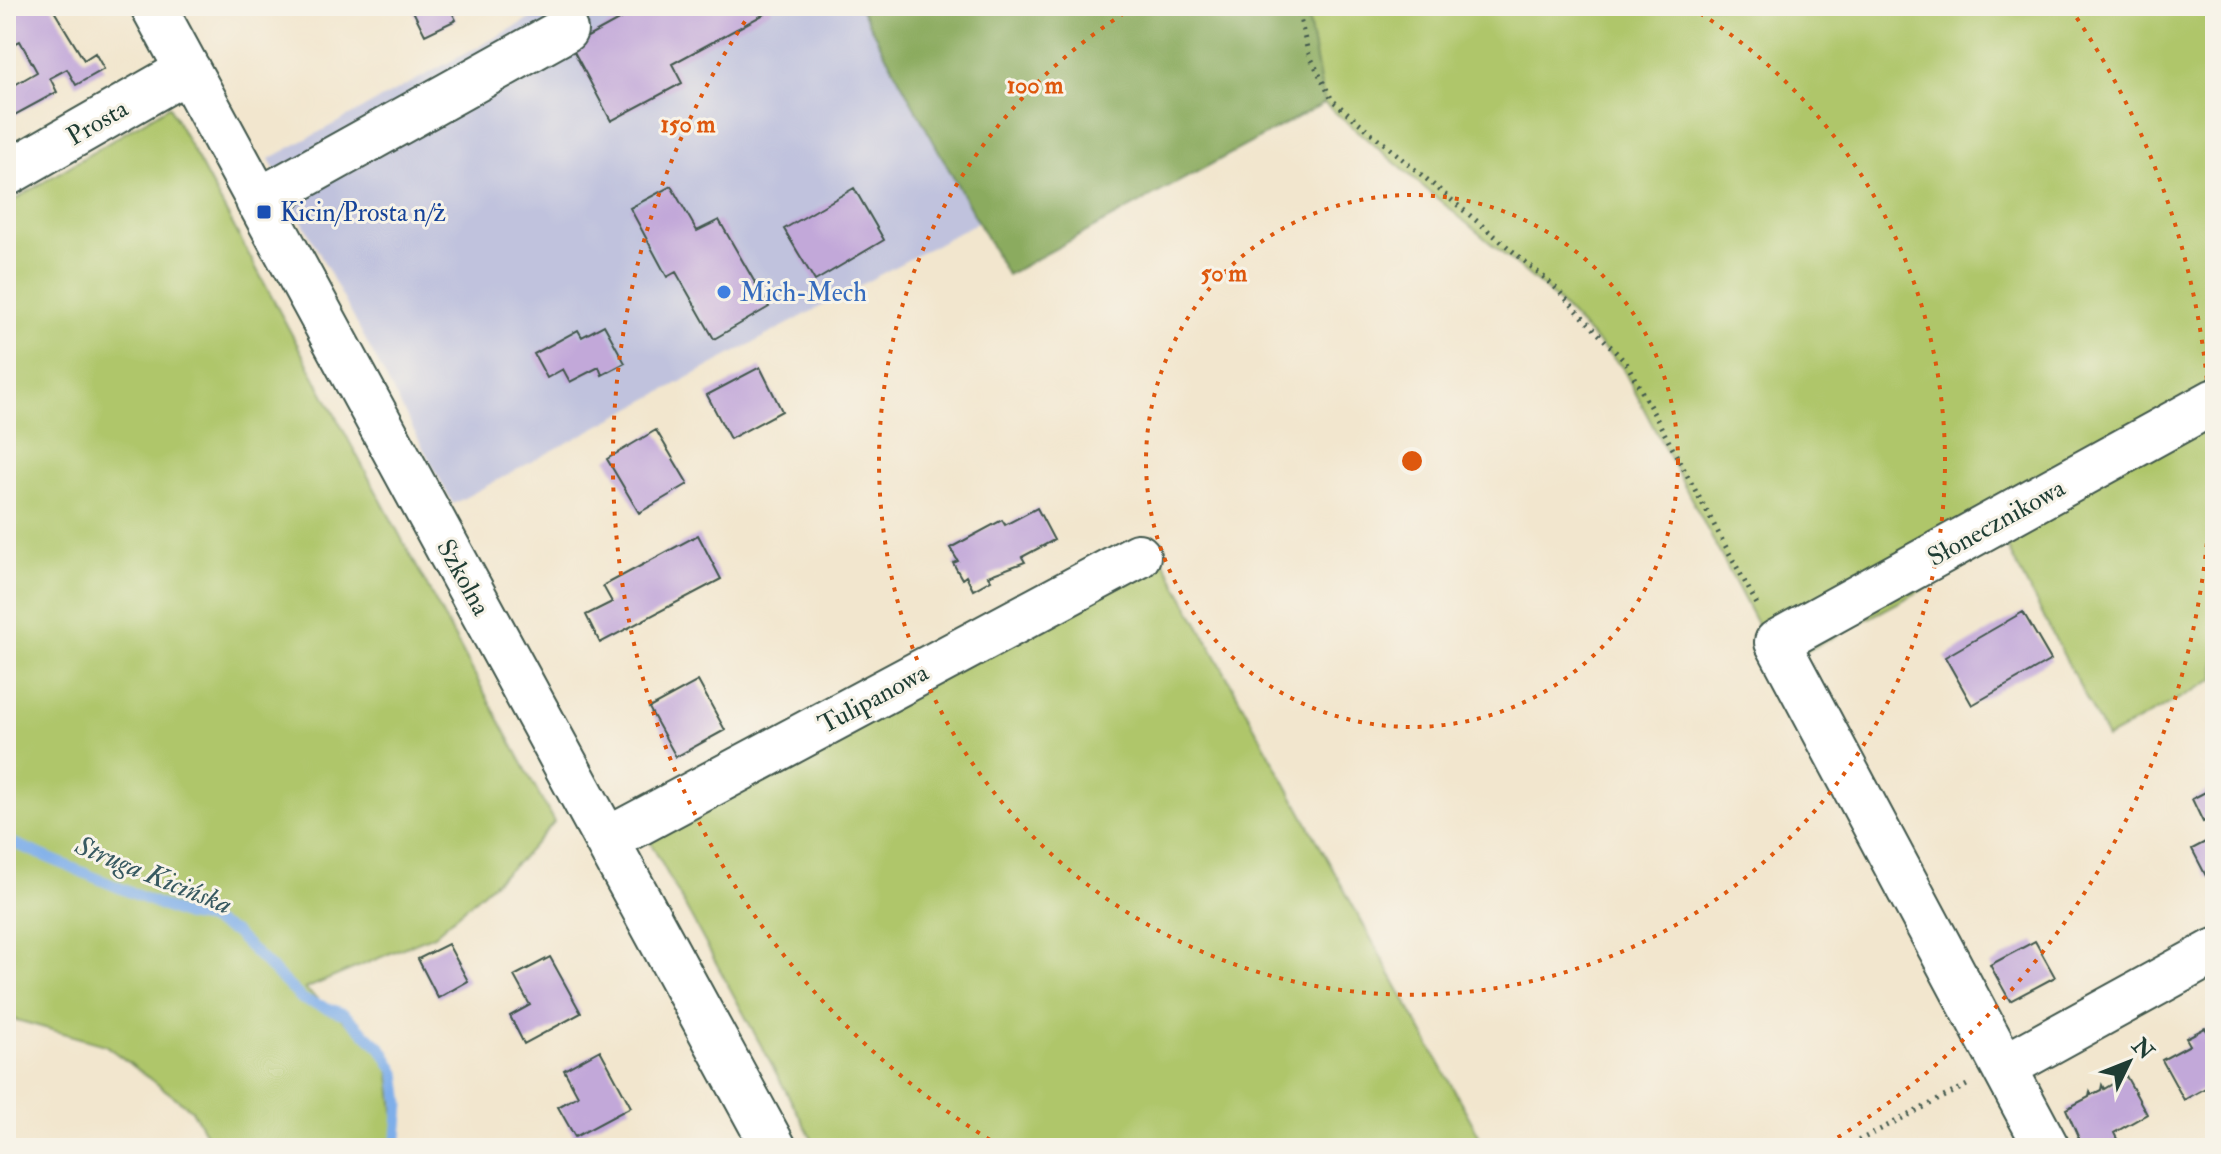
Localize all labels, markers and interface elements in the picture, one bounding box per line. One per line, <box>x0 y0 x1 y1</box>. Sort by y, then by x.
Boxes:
text: 100 m <box>1007 70 1064 101</box>
street label: Prosta <box>61 93 134 153</box>
text: 150 m <box>661 109 716 140</box>
place label: Kicin/Prosta n/ż <box>280 197 446 229</box>
marker: Kicin/Prosta n/ż <box>255 203 273 221</box>
text: 50 m <box>1201 258 1248 289</box>
place label: Mich-Mech <box>740 277 867 309</box>
marker: Mich-Mech <box>715 283 733 301</box>
centre of rings <box>1398 447 1426 475</box>
street label: Słonecznikowa <box>1922 472 2071 574</box>
street label: Szkolna <box>429 534 497 621</box>
street label: Tulipanowa <box>813 657 935 742</box>
water label: Struga Kicińska <box>69 828 237 923</box>
north arrow <box>2089 1022 2169 1102</box>
text: N <box>2125 1032 2160 1066</box>

